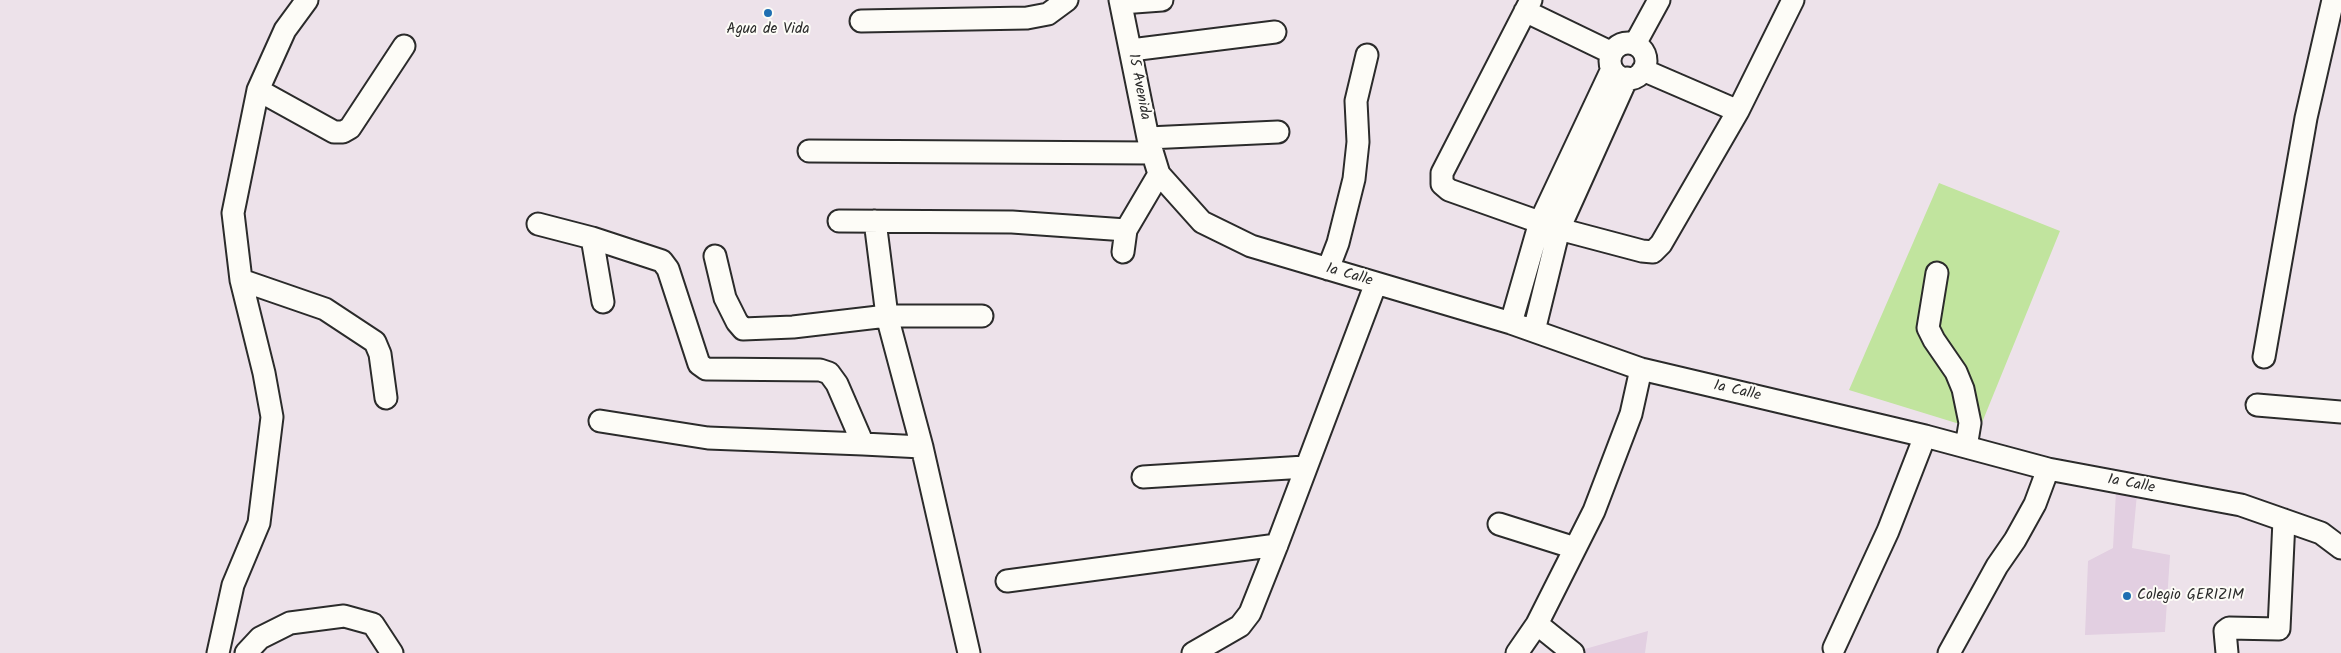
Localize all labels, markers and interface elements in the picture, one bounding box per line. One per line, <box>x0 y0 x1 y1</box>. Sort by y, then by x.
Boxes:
marker: Agua de Vida <box>762 7 774 19</box>
place label: Agua de Vida <box>727 21 809 39</box>
street label: 15 Avenida <box>1123 52 1153 122</box>
street label: 1a Calle <box>1324 261 1374 291</box>
street label: 1a Calle <box>1712 378 1762 406</box>
street label: 1a Calle <box>2106 472 2156 498</box>
place label: Colegio GERIZIM <box>2137 587 2244 605</box>
marker: Colegio GERIZIM <box>2121 590 2133 602</box>

